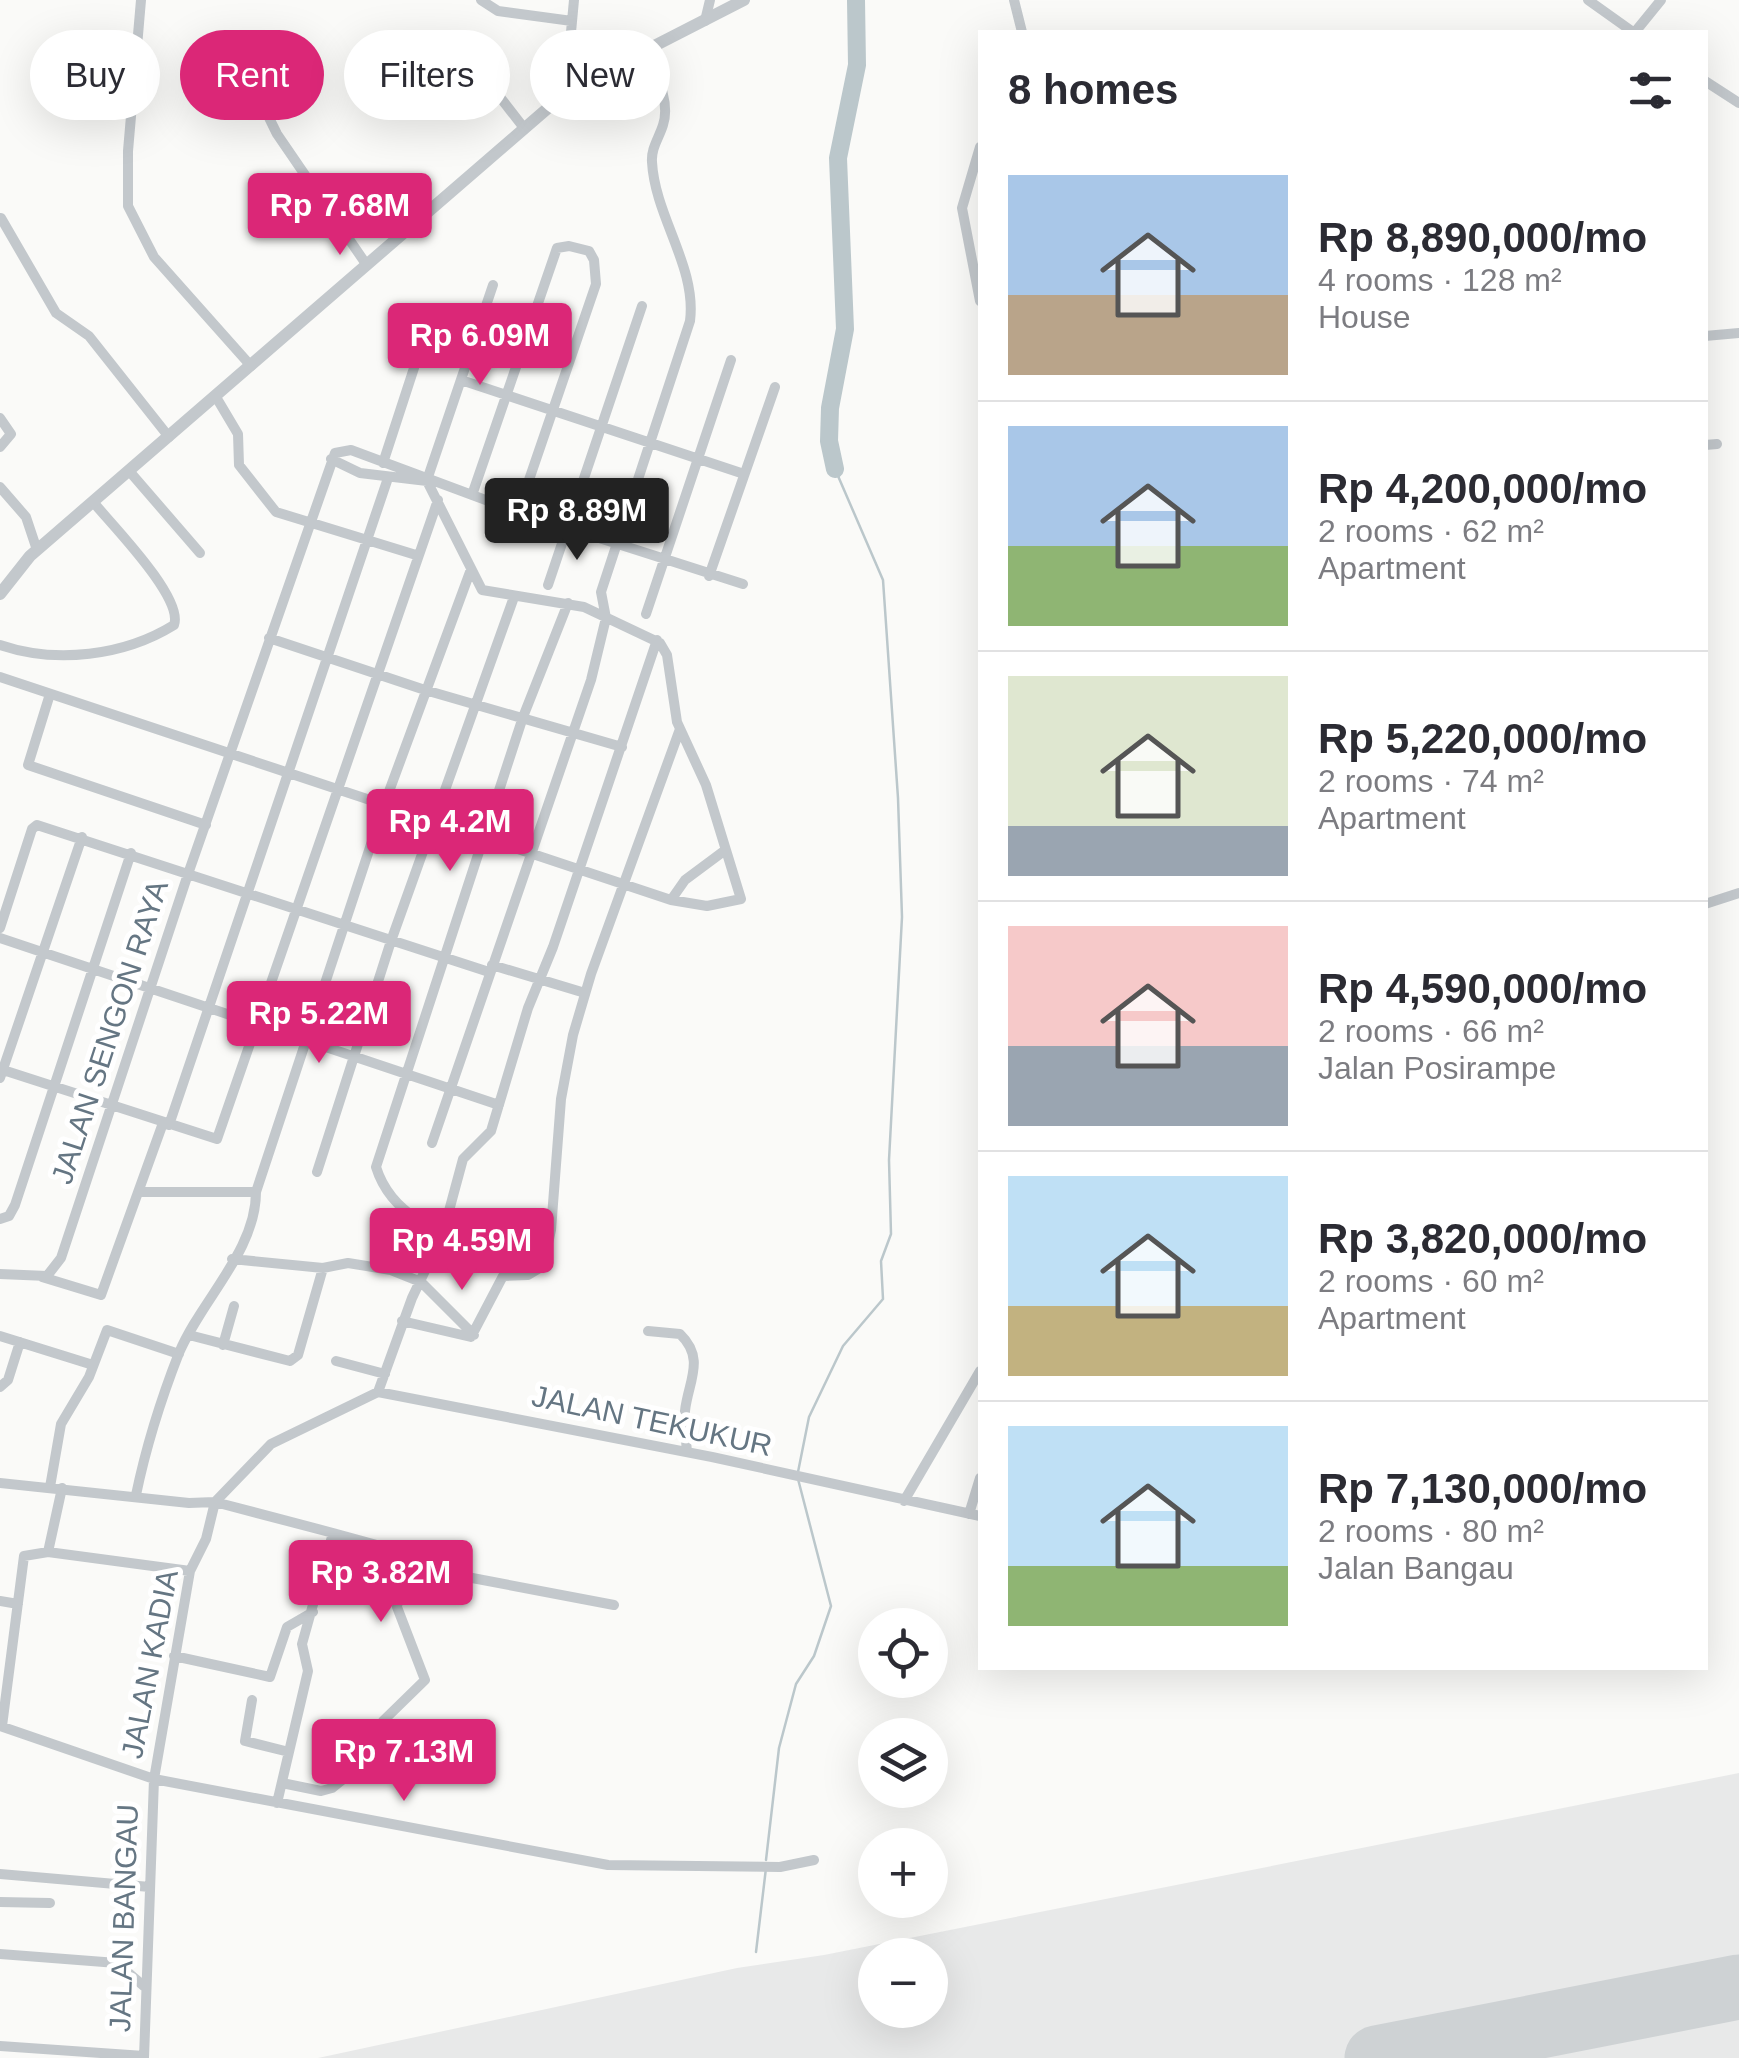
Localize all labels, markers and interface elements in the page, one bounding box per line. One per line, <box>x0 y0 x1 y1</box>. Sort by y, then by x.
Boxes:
chip: Buy <box>30 30 160 120</box>
chip: Rent <box>180 30 324 120</box>
chip: Filters <box>344 30 510 120</box>
chip: New <box>530 30 670 120</box>
icon: filters <box>1623 63 1678 118</box>
text: 8 homes <box>1008 66 1178 113</box>
pin: Rp 7.68M <box>237 173 443 258</box>
text: Rp 7.68M <box>270 187 410 223</box>
text: Rp 8,890,000/mo <box>1318 214 1647 261</box>
icon: home <box>1088 215 1208 335</box>
text: 4 rooms · 128 m² <box>1318 262 1562 298</box>
text: House <box>1318 299 1411 335</box>
pin: Rp 6.09M <box>377 303 583 388</box>
text: Rp 6.09M <box>410 317 550 353</box>
text: Rp 4,200,000/mo <box>1318 465 1647 512</box>
icon: home <box>1088 466 1208 586</box>
pin: Rp 8.89M <box>474 478 680 563</box>
text: Rp 8.89M <box>507 492 647 528</box>
text: 2 rooms · 62 m² <box>1318 513 1544 549</box>
text: Apartment <box>1318 550 1466 586</box>
text: Rp 5,220,000/mo <box>1318 715 1647 762</box>
icon: home <box>1088 716 1208 836</box>
text: 2 rooms · 74 m² <box>1318 763 1544 799</box>
pin: Rp 4.2M <box>358 789 542 874</box>
text: Apartment <box>1318 800 1466 836</box>
text: Rp 4.2M <box>389 803 511 839</box>
street label: JALAN SENGON RAYA <box>45 876 174 1188</box>
text: Rp 4,590,000/mo <box>1318 965 1647 1012</box>
icon: home <box>1088 966 1208 1086</box>
pin: Rp 5.22M <box>216 981 422 1066</box>
text: Rp 5.22M <box>249 995 389 1031</box>
text: 2 rooms · 66 m² <box>1318 1013 1544 1049</box>
text: Jalan Posirampe <box>1318 1050 1556 1086</box>
pin: Rp 4.59M <box>359 1208 565 1293</box>
text: Rp 3,820,000/mo <box>1318 1215 1647 1262</box>
icon: home <box>1088 1216 1208 1336</box>
text: Rp 4.59M <box>392 1222 532 1258</box>
text: 2 rooms · 60 m² <box>1318 1263 1544 1299</box>
text: Apartment <box>1318 1300 1466 1336</box>
street label: JALAN TEKUKUR <box>529 1379 775 1462</box>
text: Rp 7,130,000/mo <box>1318 1465 1647 1512</box>
icon: home <box>1088 1466 1208 1586</box>
text: 2 rooms · 80 m² <box>1318 1513 1544 1549</box>
pin: Rp 3.82M <box>278 1540 484 1625</box>
text: Jalan Bangau <box>1318 1550 1514 1586</box>
text: Rp 3.82M <box>311 1554 451 1590</box>
street label: JALAN KADIA <box>115 1567 184 1761</box>
map controls <box>858 1608 948 2028</box>
button: locate <box>858 1608 948 1698</box>
button: layers <box>858 1718 948 1808</box>
pin: Rp 7.13M <box>301 1719 507 1804</box>
text: Rp 7.13M <box>334 1733 474 1769</box>
street label: JALAN BANGAU <box>103 1803 144 2033</box>
button: + <box>858 1828 948 1918</box>
button: − <box>858 1938 948 2028</box>

